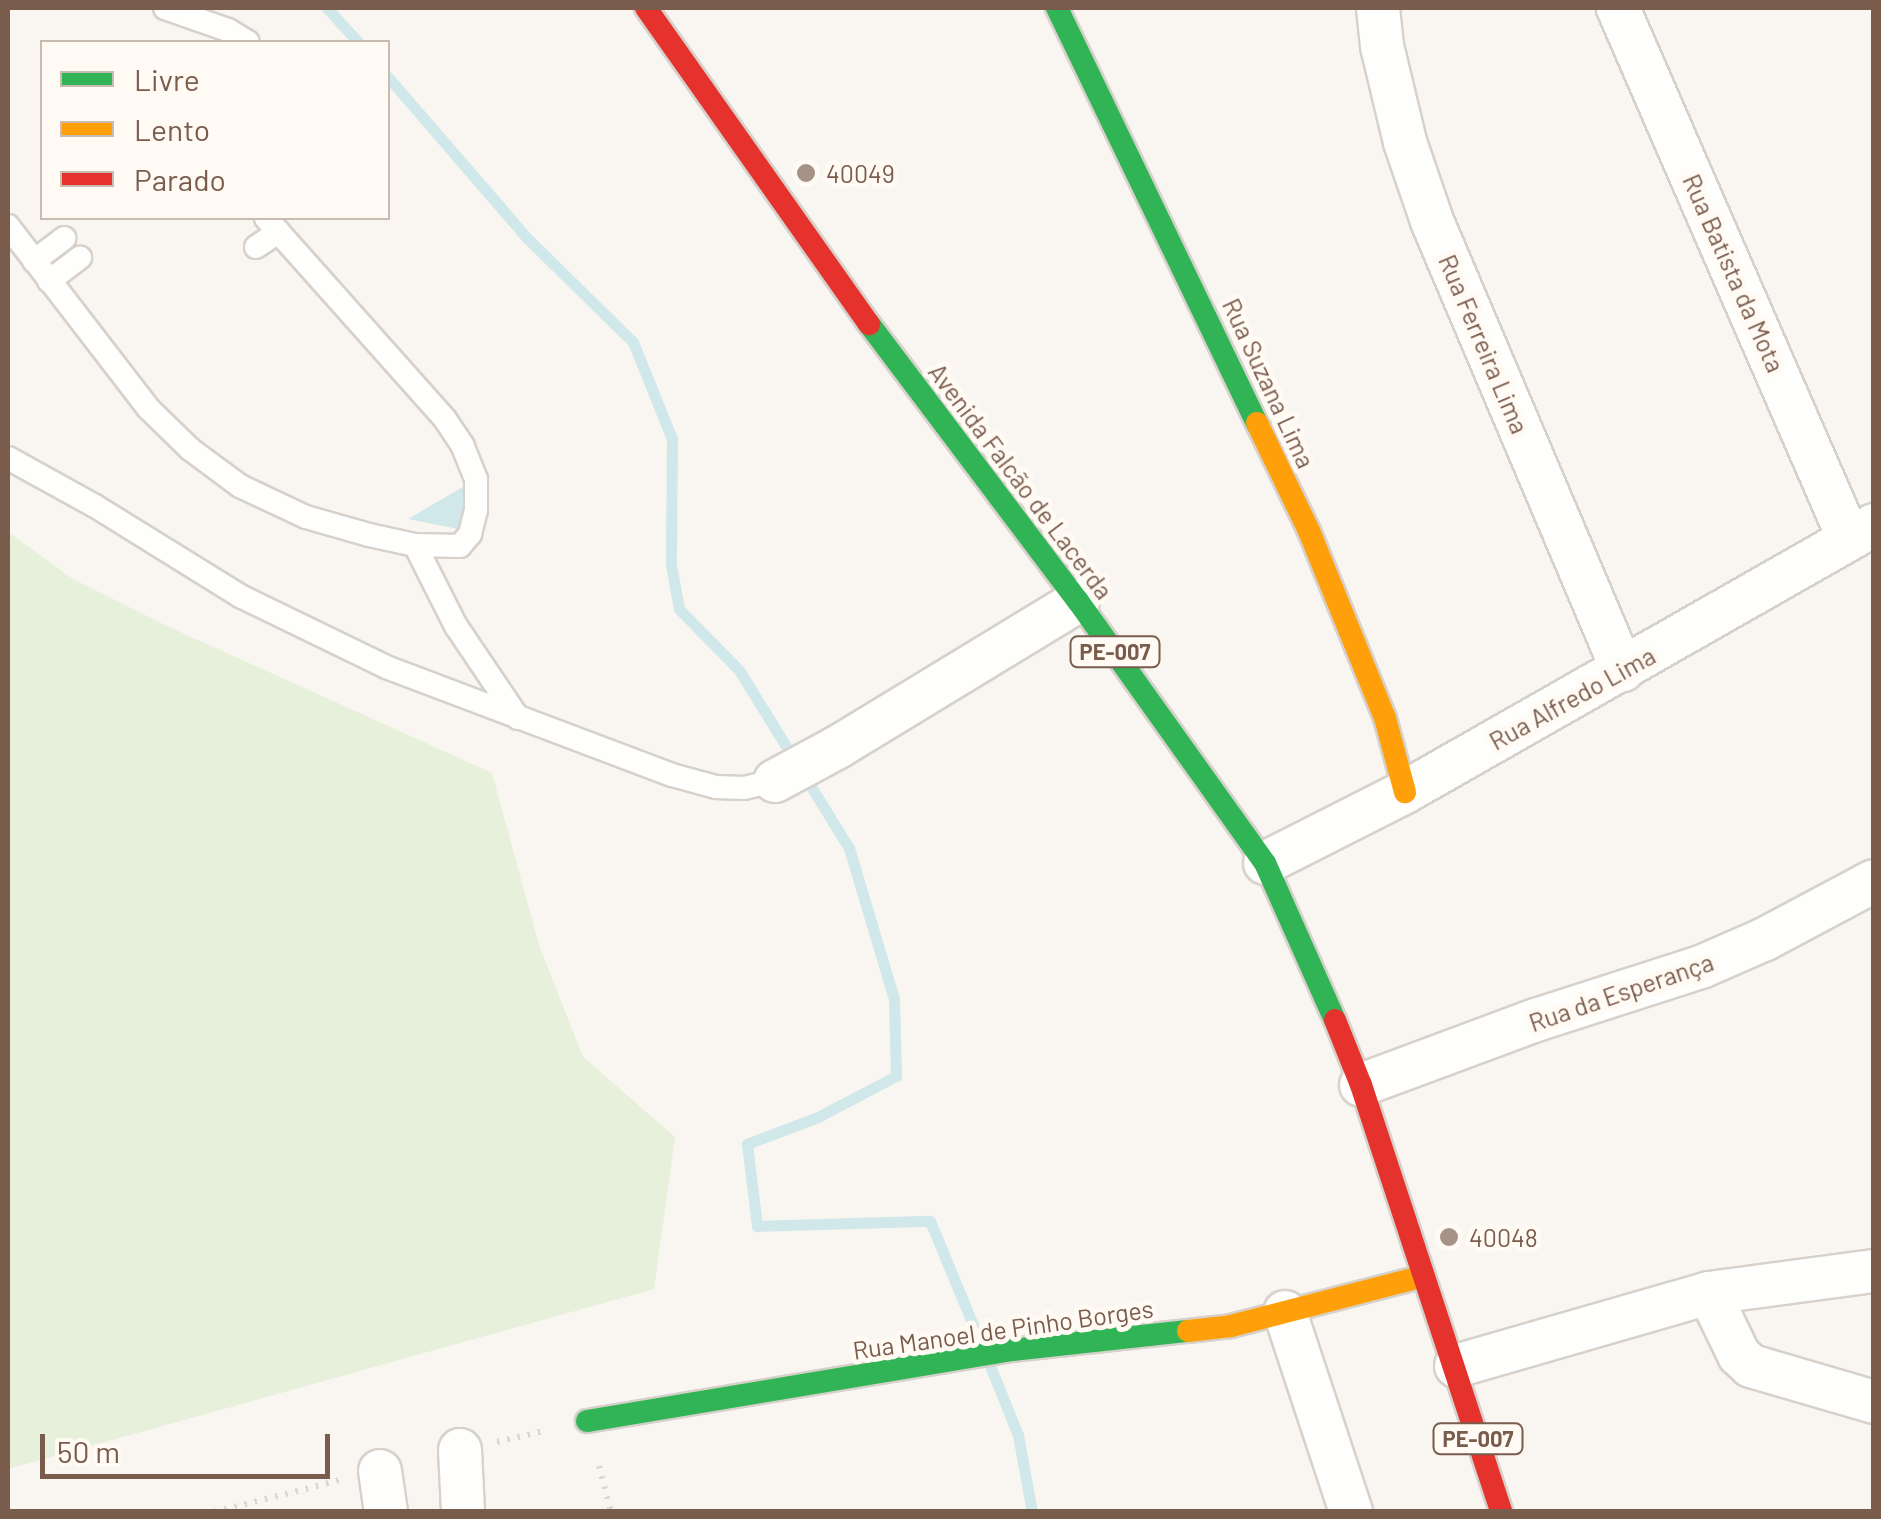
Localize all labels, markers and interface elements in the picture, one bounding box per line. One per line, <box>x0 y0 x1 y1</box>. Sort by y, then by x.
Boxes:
legend <box>40 40 390 220</box>
text: Livre <box>134 61 200 97</box>
text: Lento <box>134 111 210 147</box>
place label: 40049 <box>826 158 895 188</box>
text: Parado <box>134 161 226 197</box>
marker: 40049 <box>795 162 817 184</box>
street label: Rua Batista da Mota <box>1677 169 1791 377</box>
street label: Rua Ferreira Lima <box>1433 250 1535 438</box>
street label: Rua Suzana Lima <box>1217 293 1321 473</box>
street label: Avenida Falcão de Lacerda <box>923 357 1119 605</box>
road number: PE-007 <box>1068 635 1162 669</box>
street label: Rua Alfredo Lima <box>1484 640 1660 756</box>
street label: Rua da Esperança <box>1525 946 1717 1038</box>
place label: 40048 <box>1469 1222 1538 1252</box>
marker: 40048 <box>1438 1226 1460 1248</box>
street label: Rua Manoel de Pinho Borges <box>851 1293 1155 1365</box>
scale bar <box>45 1414 335 1476</box>
road number: PE-007 <box>1430 1422 1526 1456</box>
text: 50 m <box>57 1433 120 1469</box>

